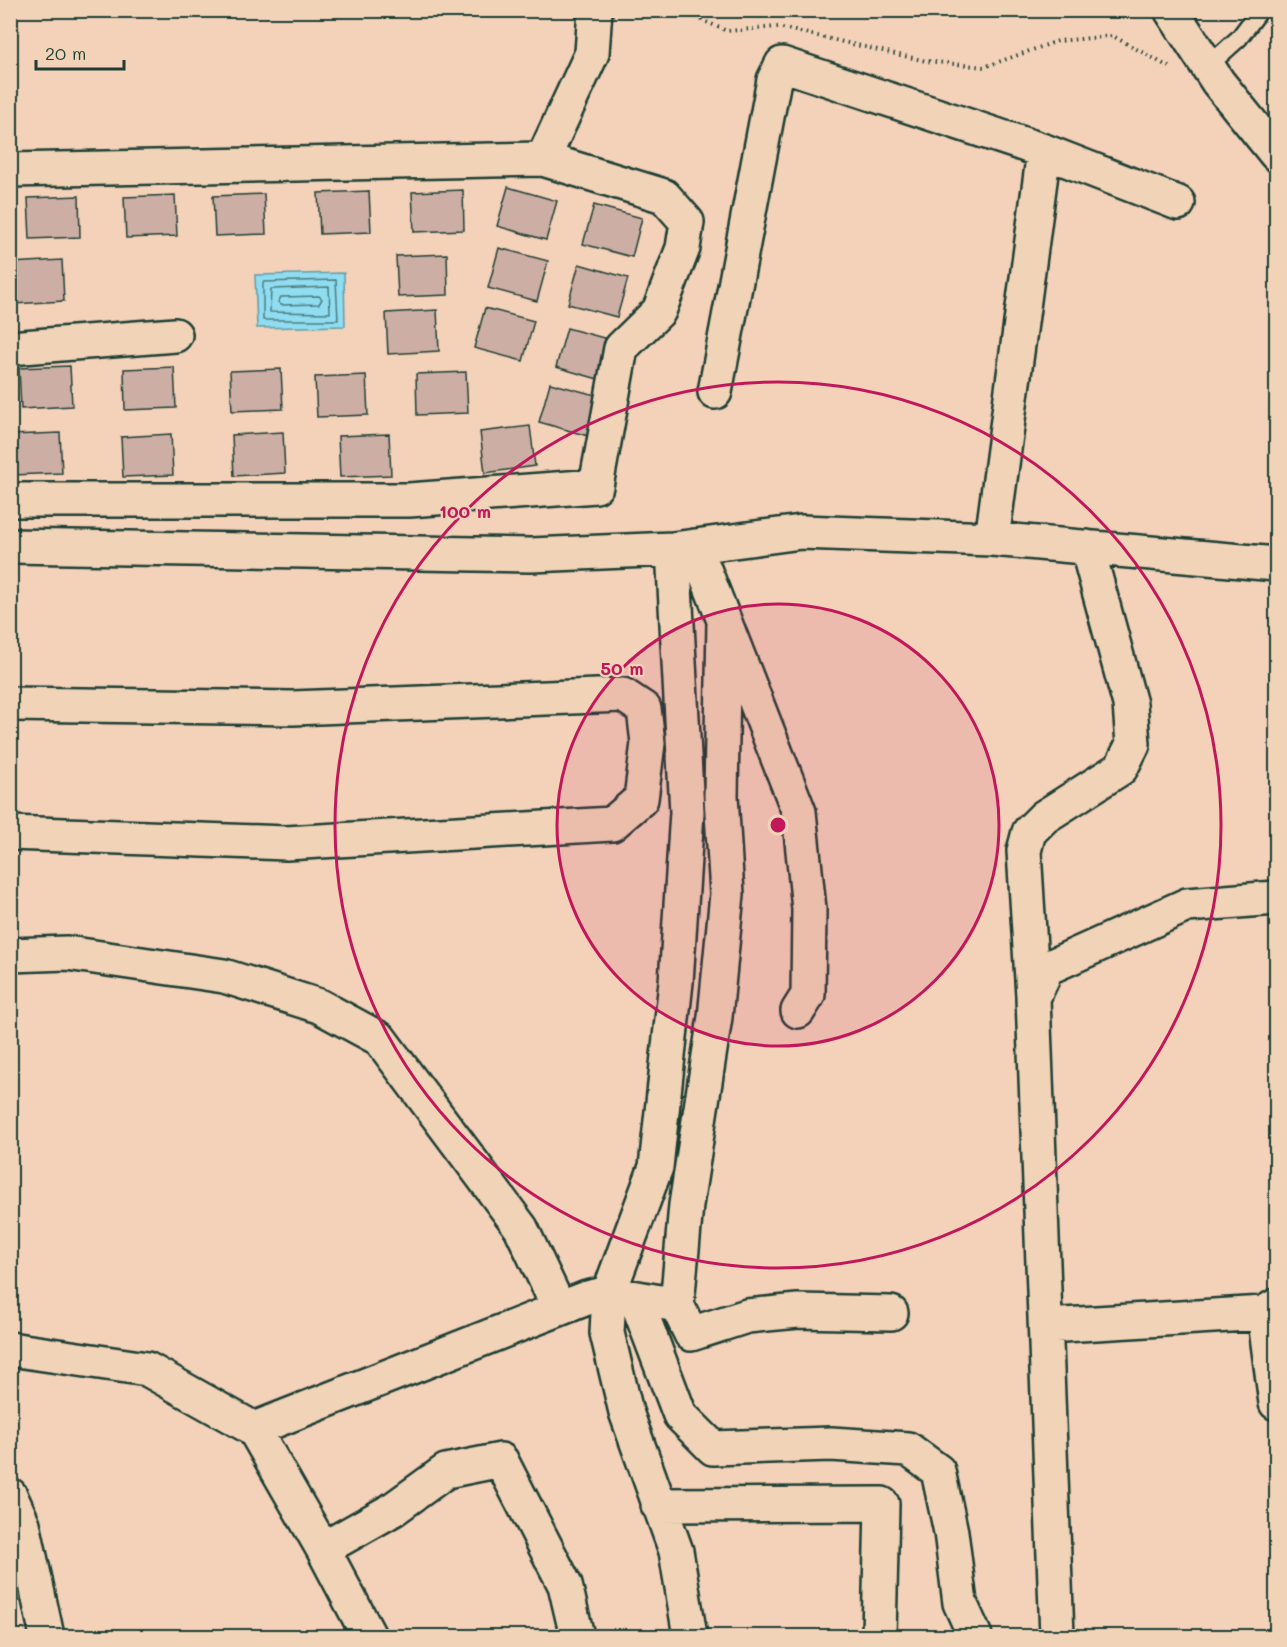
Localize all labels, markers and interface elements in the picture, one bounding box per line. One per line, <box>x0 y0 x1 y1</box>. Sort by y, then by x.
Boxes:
scale bar <box>36 33 124 71</box>
text: 20 m <box>45 41 86 65</box>
text: 100 m <box>439 499 491 523</box>
text: 50 m <box>601 656 643 680</box>
centre of rings <box>768 815 788 835</box>

